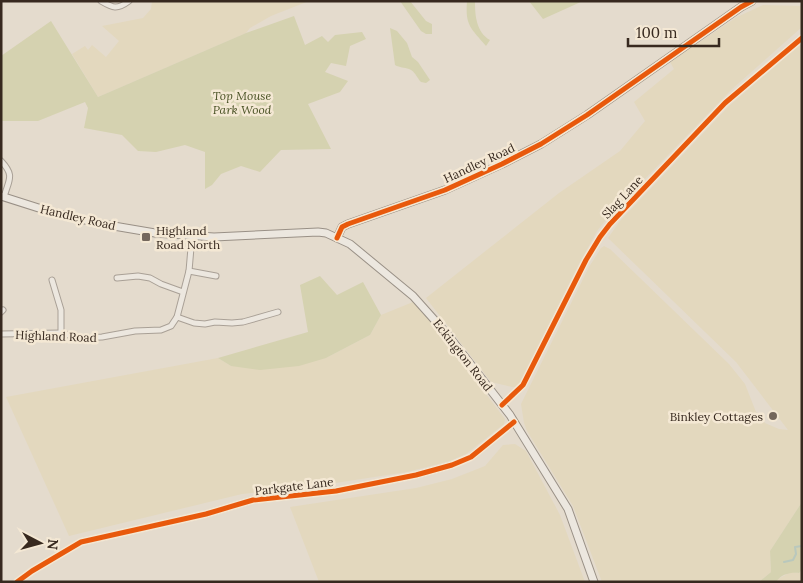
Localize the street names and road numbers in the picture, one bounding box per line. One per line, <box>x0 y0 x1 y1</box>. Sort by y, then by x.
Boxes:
street label: Handley Road <box>441 140 517 186</box>
street label: Slag Lane <box>598 172 646 222</box>
street label: Handley Road <box>39 201 117 233</box>
street label: Eckington Road <box>430 316 496 394</box>
street label: Highland Road <box>15 327 97 345</box>
street label: Parkgate Lane <box>254 474 335 498</box>

